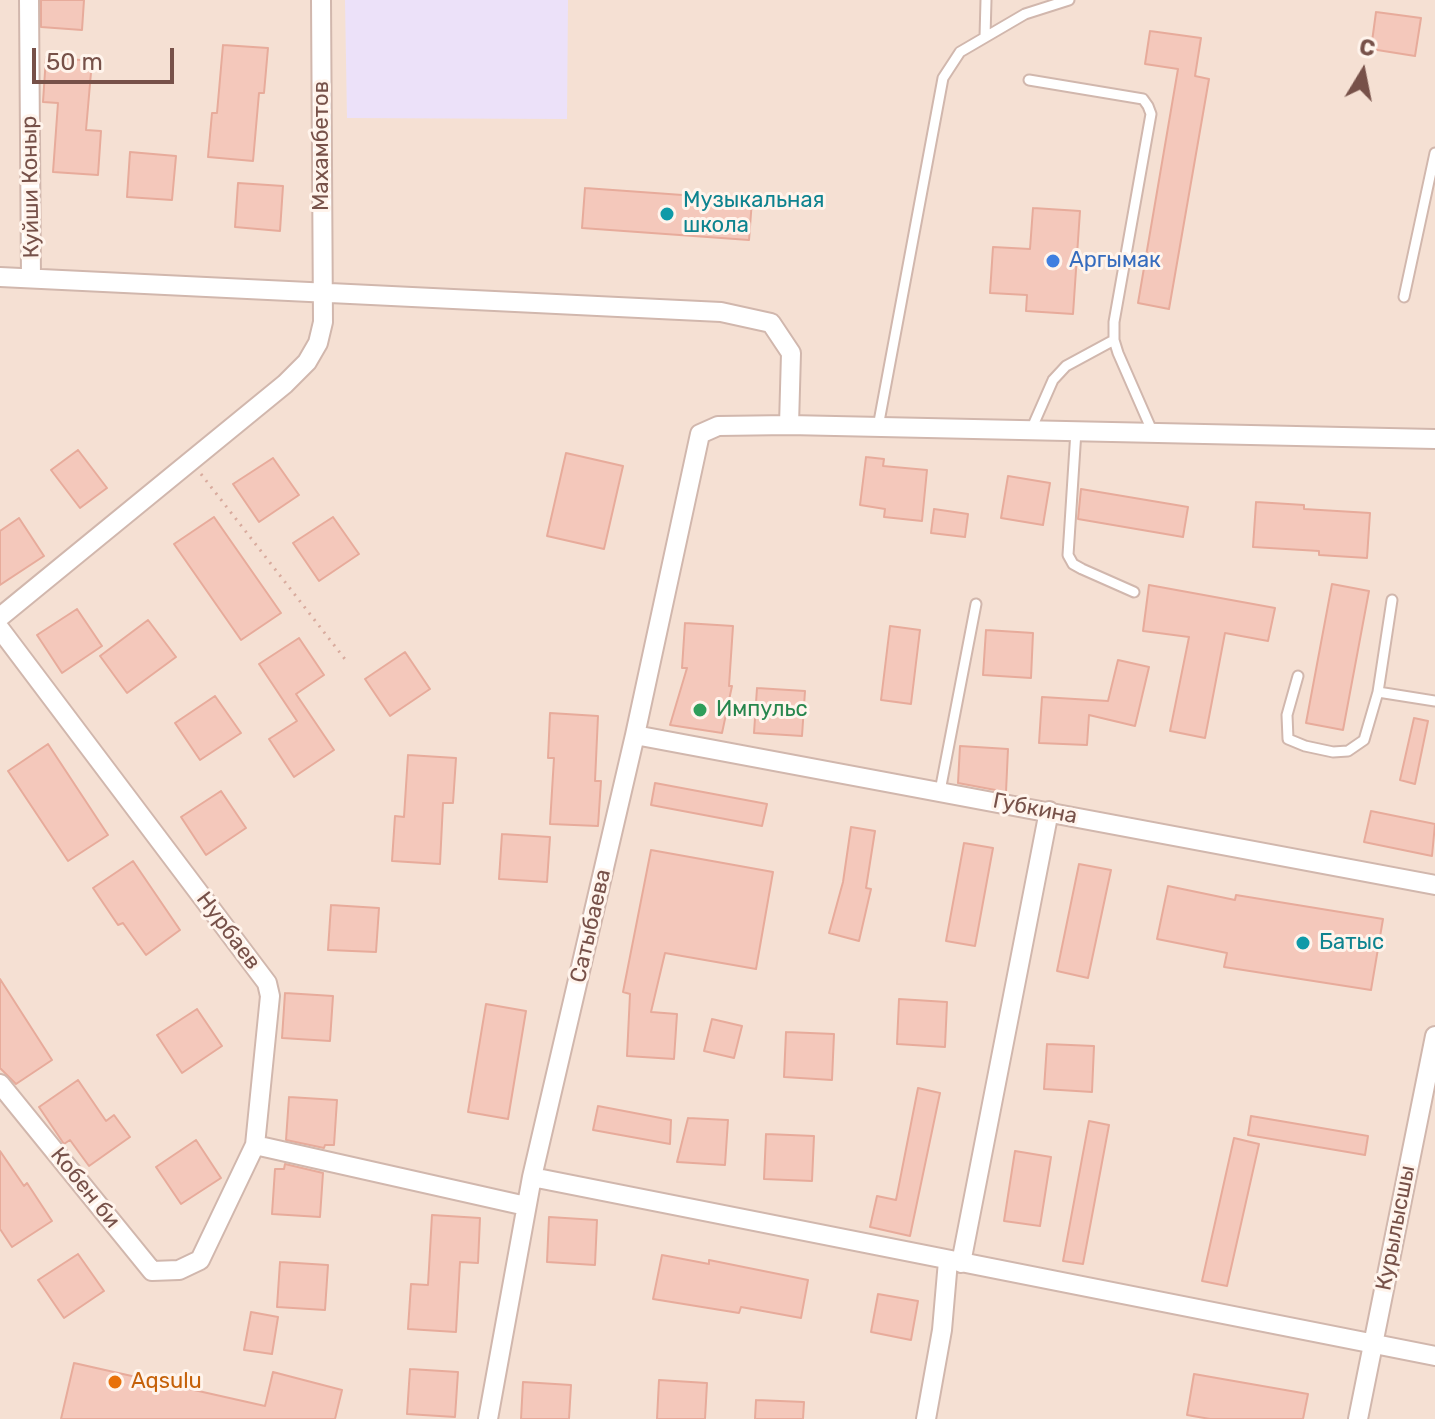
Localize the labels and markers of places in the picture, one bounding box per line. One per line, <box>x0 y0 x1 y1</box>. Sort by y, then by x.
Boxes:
place label: Музыкальная школа <box>683 188 825 240</box>
marker: Музыкальная школа <box>658 205 676 223</box>
place label: Аргымак <box>1069 248 1161 274</box>
marker: Аргымак <box>1044 252 1062 270</box>
place label: Импульс <box>716 697 808 723</box>
marker: Импульс <box>691 701 709 719</box>
place label: Батыс <box>1319 930 1384 956</box>
marker: Батыс <box>1294 934 1312 952</box>
place label: Aqsulu <box>131 1369 202 1395</box>
marker: Aqsulu <box>106 1373 124 1391</box>

